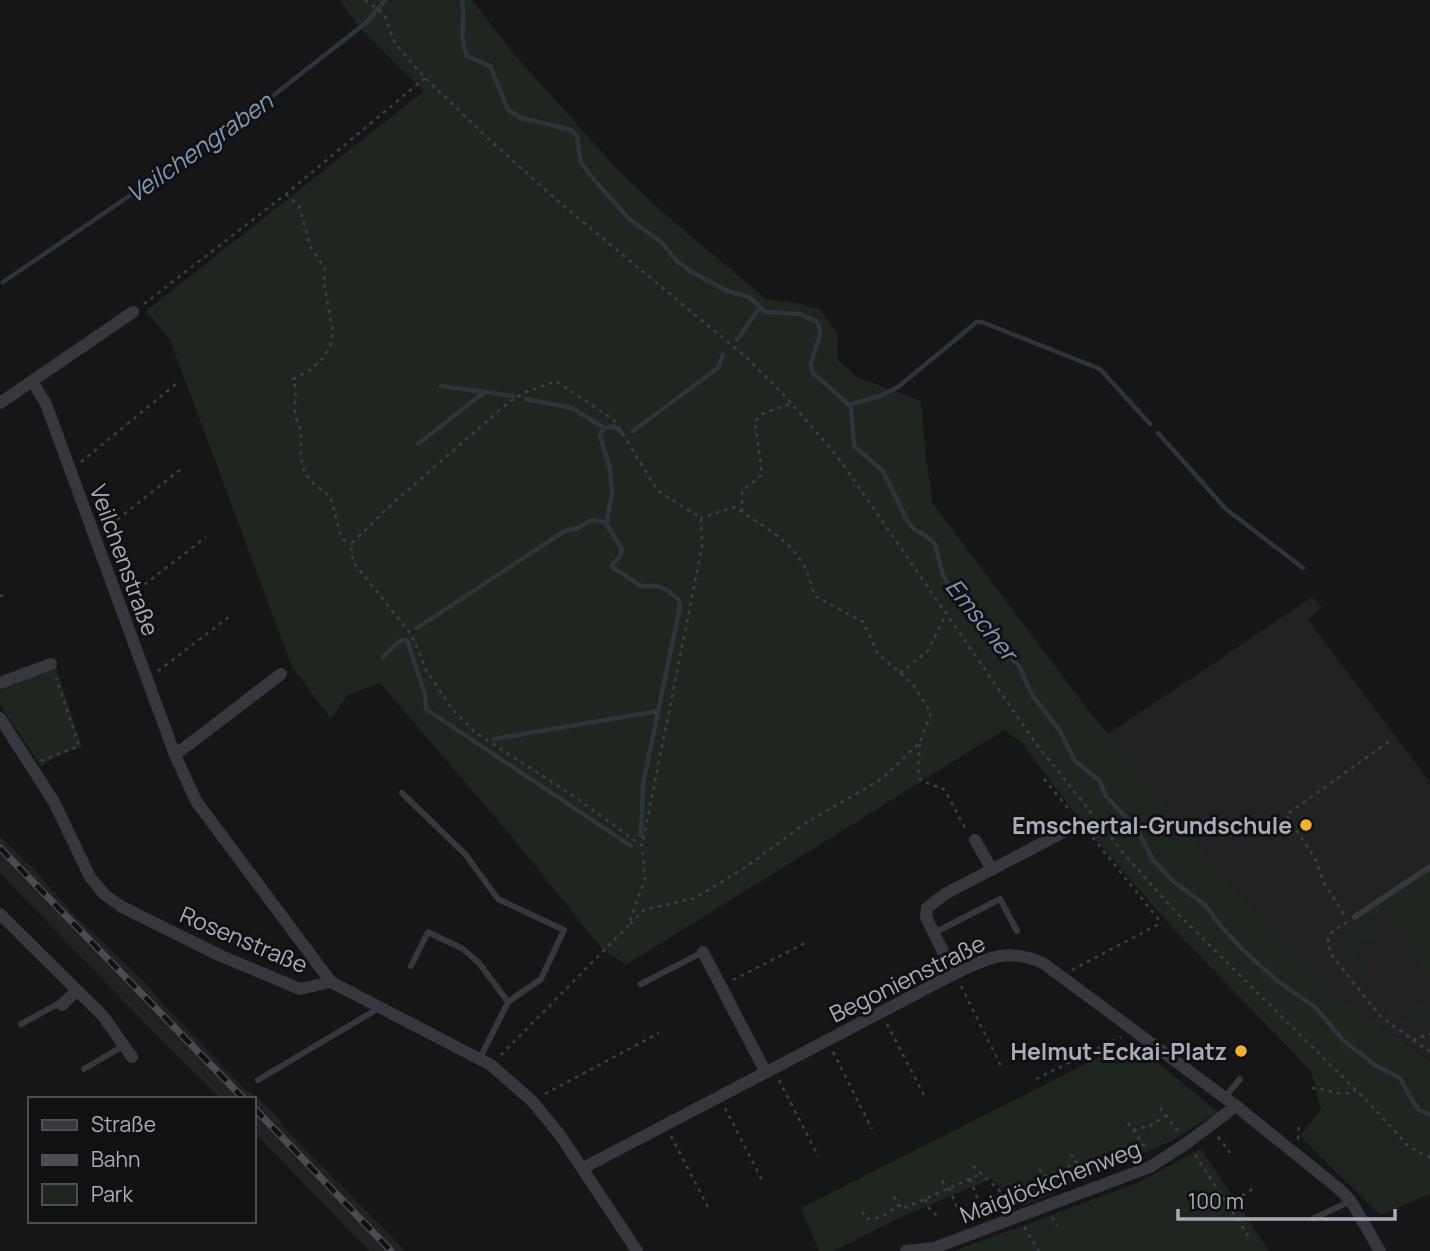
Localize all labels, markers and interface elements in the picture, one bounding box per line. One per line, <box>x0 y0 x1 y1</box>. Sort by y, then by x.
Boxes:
water label: Veilchengraben <box>119 84 279 210</box>
street label: Veilchenstraße <box>83 480 167 640</box>
water label: Emscher <box>939 571 1027 670</box>
place label: Emschertal-Grundschule <box>1012 809 1292 841</box>
marker: Emschertal-Grundschule <box>1298 817 1314 833</box>
street label: Rosenstraße <box>175 898 313 980</box>
street label: Begonienstraße <box>824 926 990 1030</box>
place label: Helmut-Eckai-Platz <box>1010 1035 1227 1067</box>
marker: Helmut-Eckai-Platz <box>1233 1043 1249 1059</box>
legend <box>28 1097 256 1223</box>
text: Straße <box>91 1110 156 1138</box>
street label: Maiglöckchenweg <box>955 1132 1145 1230</box>
text: Bahn <box>91 1145 141 1173</box>
scale bar <box>1178 1178 1395 1222</box>
text: Park <box>91 1180 133 1208</box>
text: 100 m <box>1188 1187 1244 1215</box>

